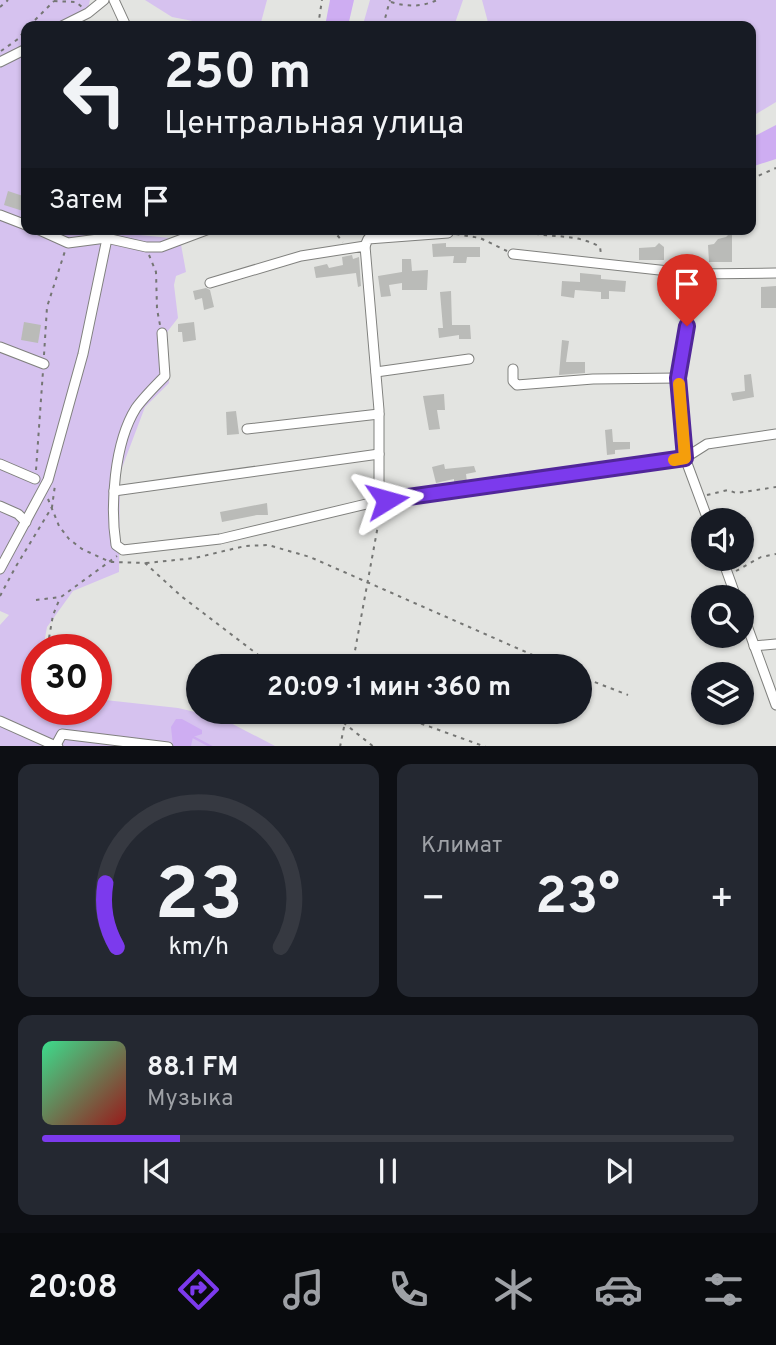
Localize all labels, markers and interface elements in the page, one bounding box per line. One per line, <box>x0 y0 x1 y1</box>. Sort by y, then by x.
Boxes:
text: 250 m <box>164 44 311 106</box>
icon: left <box>49 49 140 140</box>
text: Центральная улица <box>164 105 464 145</box>
icon: arrive <box>137 182 175 220</box>
text: Затем <box>49 185 123 218</box>
pin <box>657 254 717 326</box>
icon: arrive <box>668 265 706 303</box>
position arrow <box>350 463 424 537</box>
map controls <box>691 508 754 725</box>
button: sound <box>691 508 754 571</box>
button: search <box>691 585 754 648</box>
speed limit sign: 30 <box>21 634 112 725</box>
button: layers <box>691 662 754 725</box>
text: 20:09 · 1 мин · 360 m <box>267 672 511 705</box>
text: Климат <box>421 832 502 861</box>
text: 23 <box>154 853 243 945</box>
text: 23° <box>535 866 620 932</box>
text: − <box>421 876 446 925</box>
text: + <box>709 876 734 925</box>
text: km/h <box>168 931 229 963</box>
text: 88.1 FM <box>147 1052 238 1085</box>
text: Музыка <box>147 1085 233 1114</box>
icon: previous <box>138 1152 176 1190</box>
icon: pause <box>369 1152 407 1190</box>
icon: next <box>600 1152 638 1190</box>
icon: directions <box>174 1265 223 1314</box>
icon: music <box>279 1265 328 1314</box>
icon: phone <box>384 1265 433 1314</box>
icon: climate <box>489 1265 538 1314</box>
icon: car <box>594 1265 643 1314</box>
icon: filters <box>699 1265 748 1314</box>
text: 20:08 <box>28 1269 118 1309</box>

